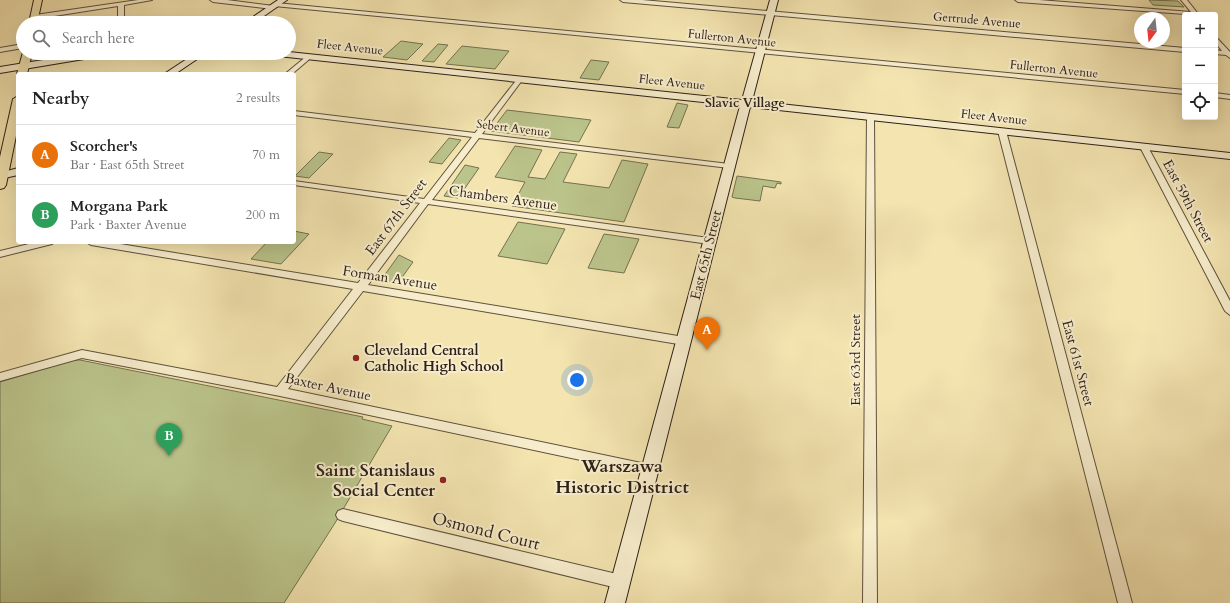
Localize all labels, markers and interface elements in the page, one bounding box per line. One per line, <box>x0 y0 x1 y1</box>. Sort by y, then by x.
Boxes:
street label: Gertrude Avenue <box>932 8 1022 32</box>
north arrow <box>1134 12 1170 48</box>
map controls <box>1182 12 1218 120</box>
button: + <box>1182 12 1218 48</box>
search box <box>16 16 296 60</box>
street label: Fullerton Avenue <box>687 25 777 51</box>
icon: search <box>30 27 52 49</box>
text: Search here <box>62 28 135 48</box>
street label: Fleet Avenue <box>316 36 384 58</box>
button: − <box>1182 48 1218 84</box>
street label: Fullerton Avenue <box>1009 56 1099 82</box>
street label: Fleet Avenue <box>638 71 706 93</box>
button: locate <box>1182 84 1218 120</box>
text: Nearby <box>32 87 89 110</box>
text: 2 results <box>236 89 280 107</box>
district label: Slavic Village <box>705 94 785 112</box>
street label: Fleet Avenue <box>960 106 1028 128</box>
street label: Sebert Avenue <box>475 116 551 140</box>
text: Scorcher's <box>70 136 137 156</box>
text: A <box>40 146 50 164</box>
text: 70 m <box>252 146 280 164</box>
text: Bar · East 65th Street <box>70 156 184 174</box>
street label: East 59th Street <box>1158 156 1218 246</box>
street label: East 67th Street <box>361 174 431 259</box>
street label: Chambers Avenue <box>448 181 558 215</box>
text: Morgana Park <box>70 196 168 216</box>
text: B <box>40 206 50 224</box>
text: 200 m <box>246 206 280 224</box>
street label: East 65th Street <box>686 208 726 302</box>
text: Park · Baxter Avenue <box>70 216 187 234</box>
street label: Forman Avenue <box>341 261 439 295</box>
street label: East 63rd Street <box>846 313 865 406</box>
pin: A <box>694 317 720 350</box>
street label: East 61st Street <box>1057 318 1099 409</box>
place label: Cleveland Central Catholic High School <box>364 341 504 376</box>
marker: Cleveland Central Catholic High School <box>351 353 361 363</box>
street label: Baxter Avenue <box>283 369 373 405</box>
your location <box>567 370 587 390</box>
pin: B <box>156 423 182 456</box>
district label: Warszawa Historic District <box>555 454 689 500</box>
place label: Saint Stanislaus Social Center <box>316 459 435 502</box>
marker: Saint Stanislaus Social Center <box>438 475 448 485</box>
street label: Osmond Court <box>430 506 543 556</box>

